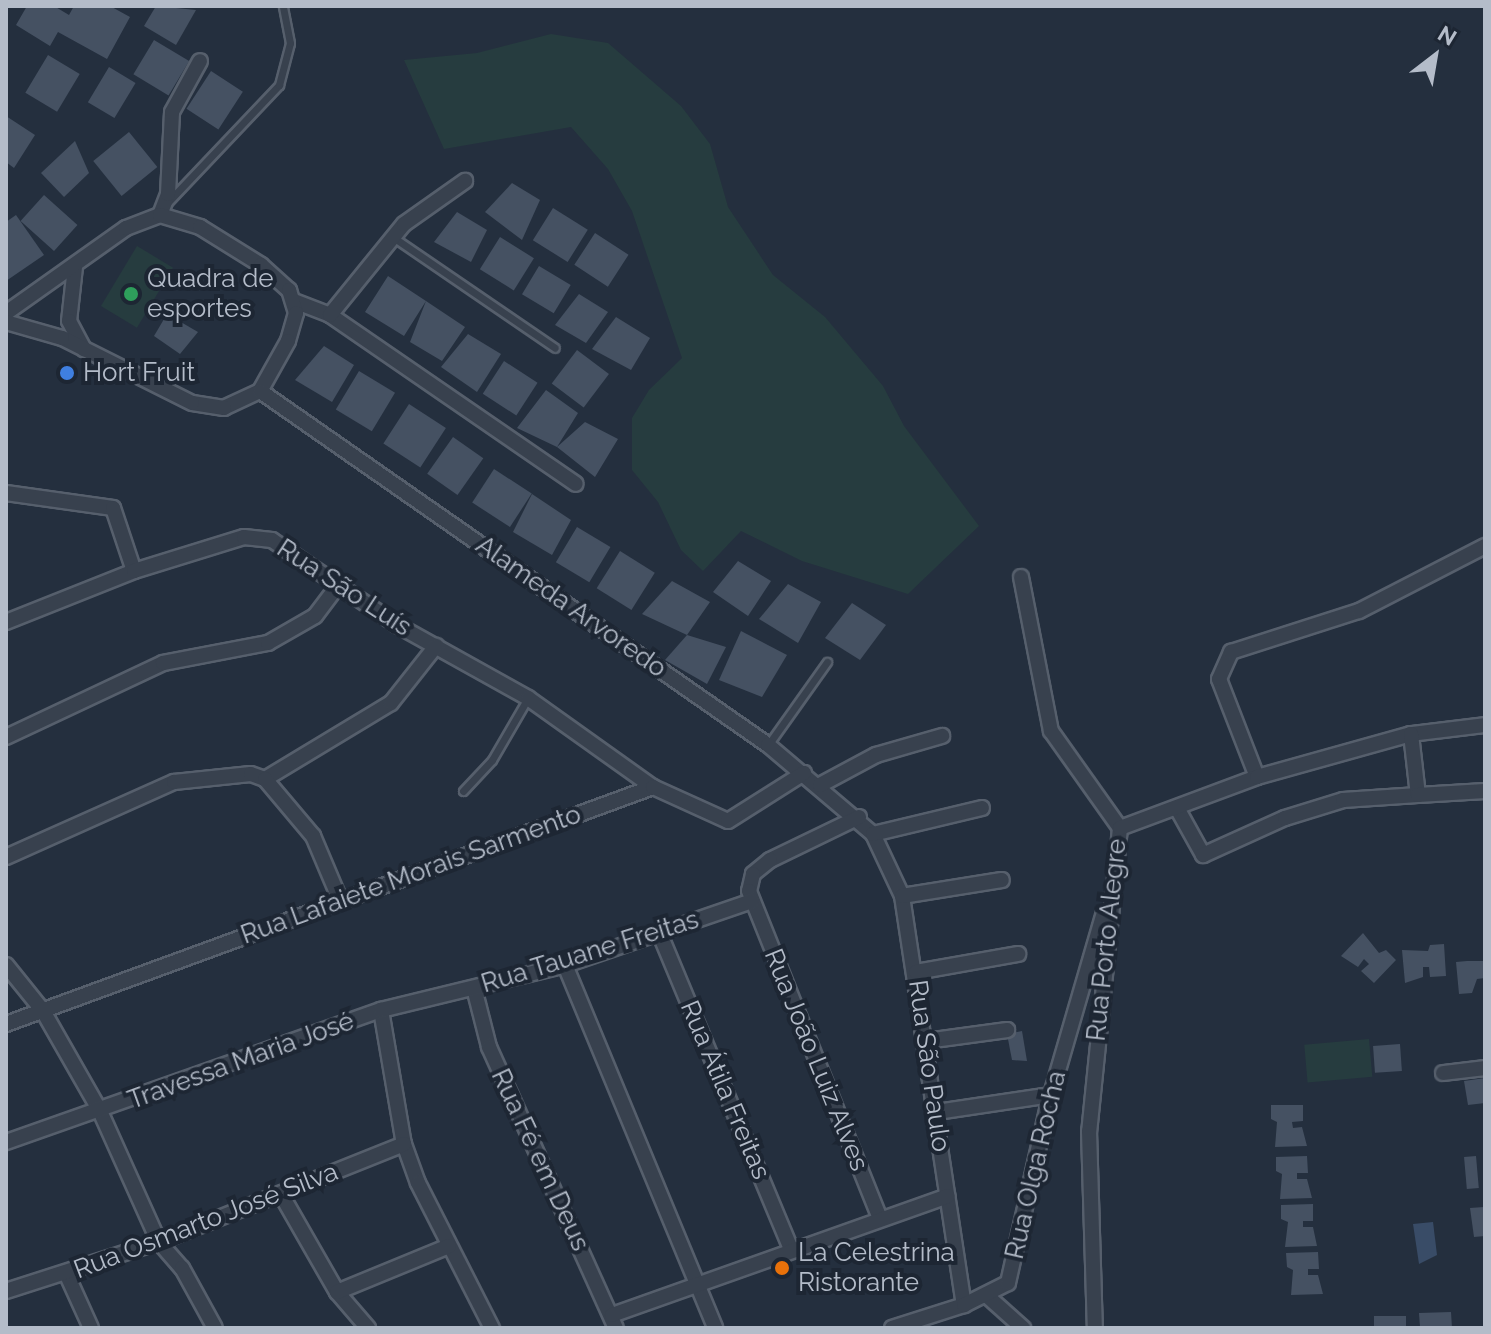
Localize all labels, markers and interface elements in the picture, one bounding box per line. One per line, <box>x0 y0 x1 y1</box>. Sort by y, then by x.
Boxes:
north arrow <box>1395 16 1475 96</box>
text: N <box>1433 20 1461 51</box>
place label: Quadra de esportes <box>147 263 274 324</box>
marker: Quadra de esportes <box>122 285 140 303</box>
place label: Hort Fruit <box>83 357 195 389</box>
marker: Hort Fruit <box>58 364 76 382</box>
street label: Alameda Arvoredo <box>469 529 673 685</box>
street label: Rua São Luís <box>271 533 417 643</box>
street label: Rua Lafaiete Morais Sarmento <box>237 799 585 951</box>
street label: Rua Porto Alegre <box>1081 837 1133 1043</box>
street label: Rua Tauane Freitas <box>477 904 703 1000</box>
street label: Rua João Luiz Alves <box>757 944 875 1176</box>
street label: Rua São Paulo <box>901 978 957 1154</box>
street label: Rua Átila Freitas <box>673 996 777 1184</box>
street label: Travessa Maria José <box>123 1005 359 1117</box>
street label: Rua Fé em Deus <box>484 1064 596 1256</box>
street label: Rua Olga Rocha <box>999 1068 1073 1262</box>
street label: Rua Osmarto José Silva <box>69 1156 343 1286</box>
place label: La Celestrina Ristorante <box>798 1237 955 1298</box>
marker: La Celestrina Ristorante <box>773 1259 791 1277</box>

